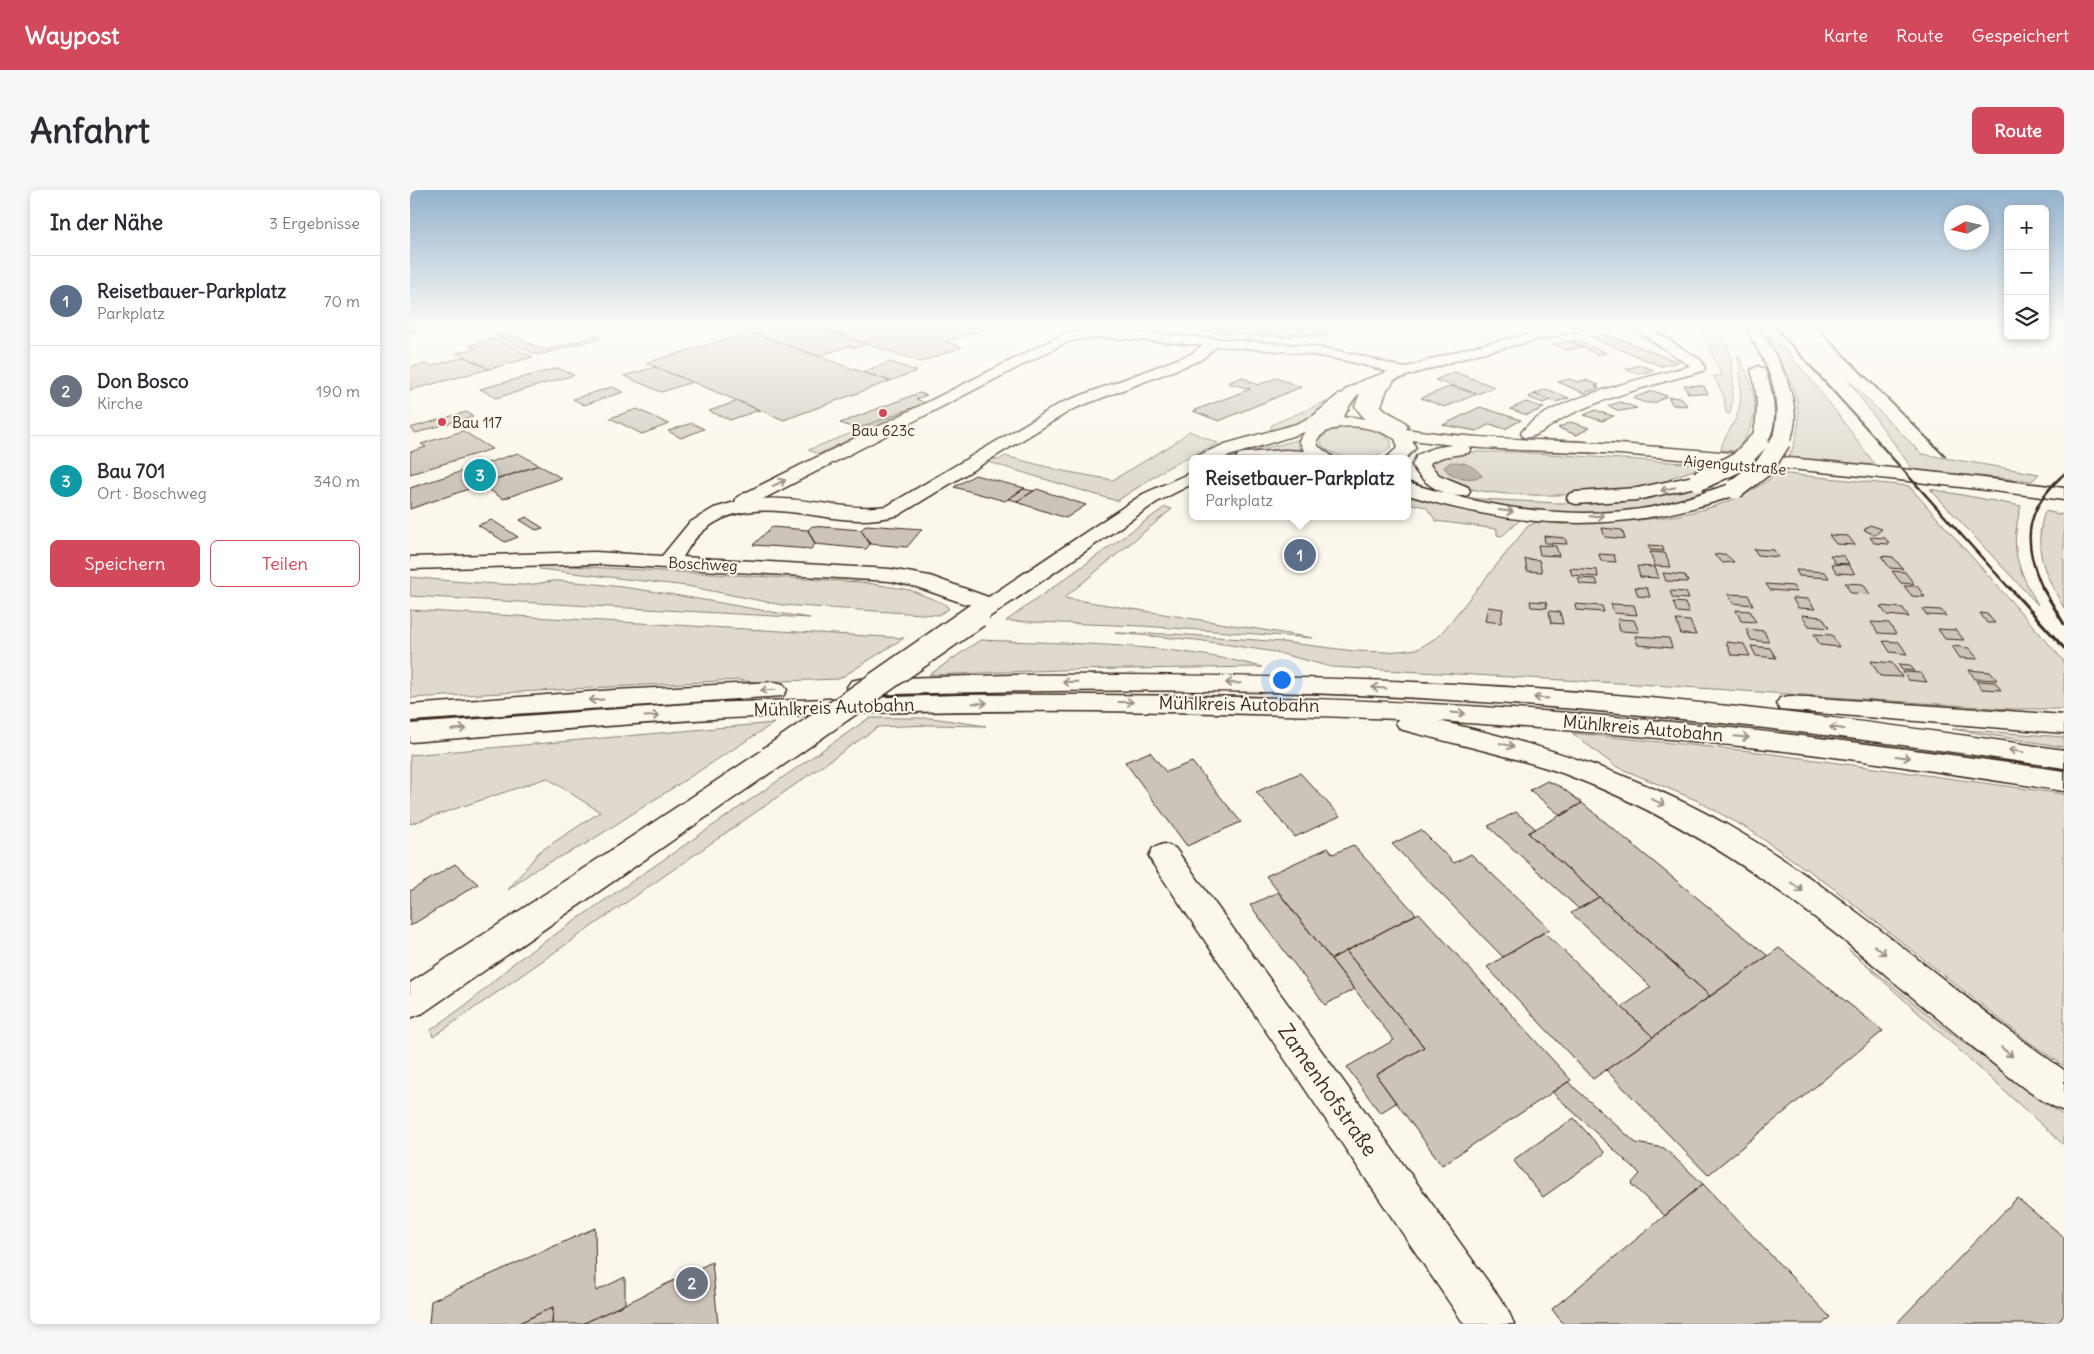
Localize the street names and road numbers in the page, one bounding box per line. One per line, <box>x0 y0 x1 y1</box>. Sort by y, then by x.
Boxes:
street label: Aigengutstraße <box>1683 451 1787 479</box>
street label: Boschweg <box>668 553 738 575</box>
street label: Mühlkreis Autobahn <box>1158 691 1320 717</box>
street label: Mühlkreis Autobahn <box>753 693 915 721</box>
street label: Mühlkreis Autobahn <box>1562 710 1724 746</box>
street label: Zamenhofstraße <box>1272 1018 1384 1162</box>

